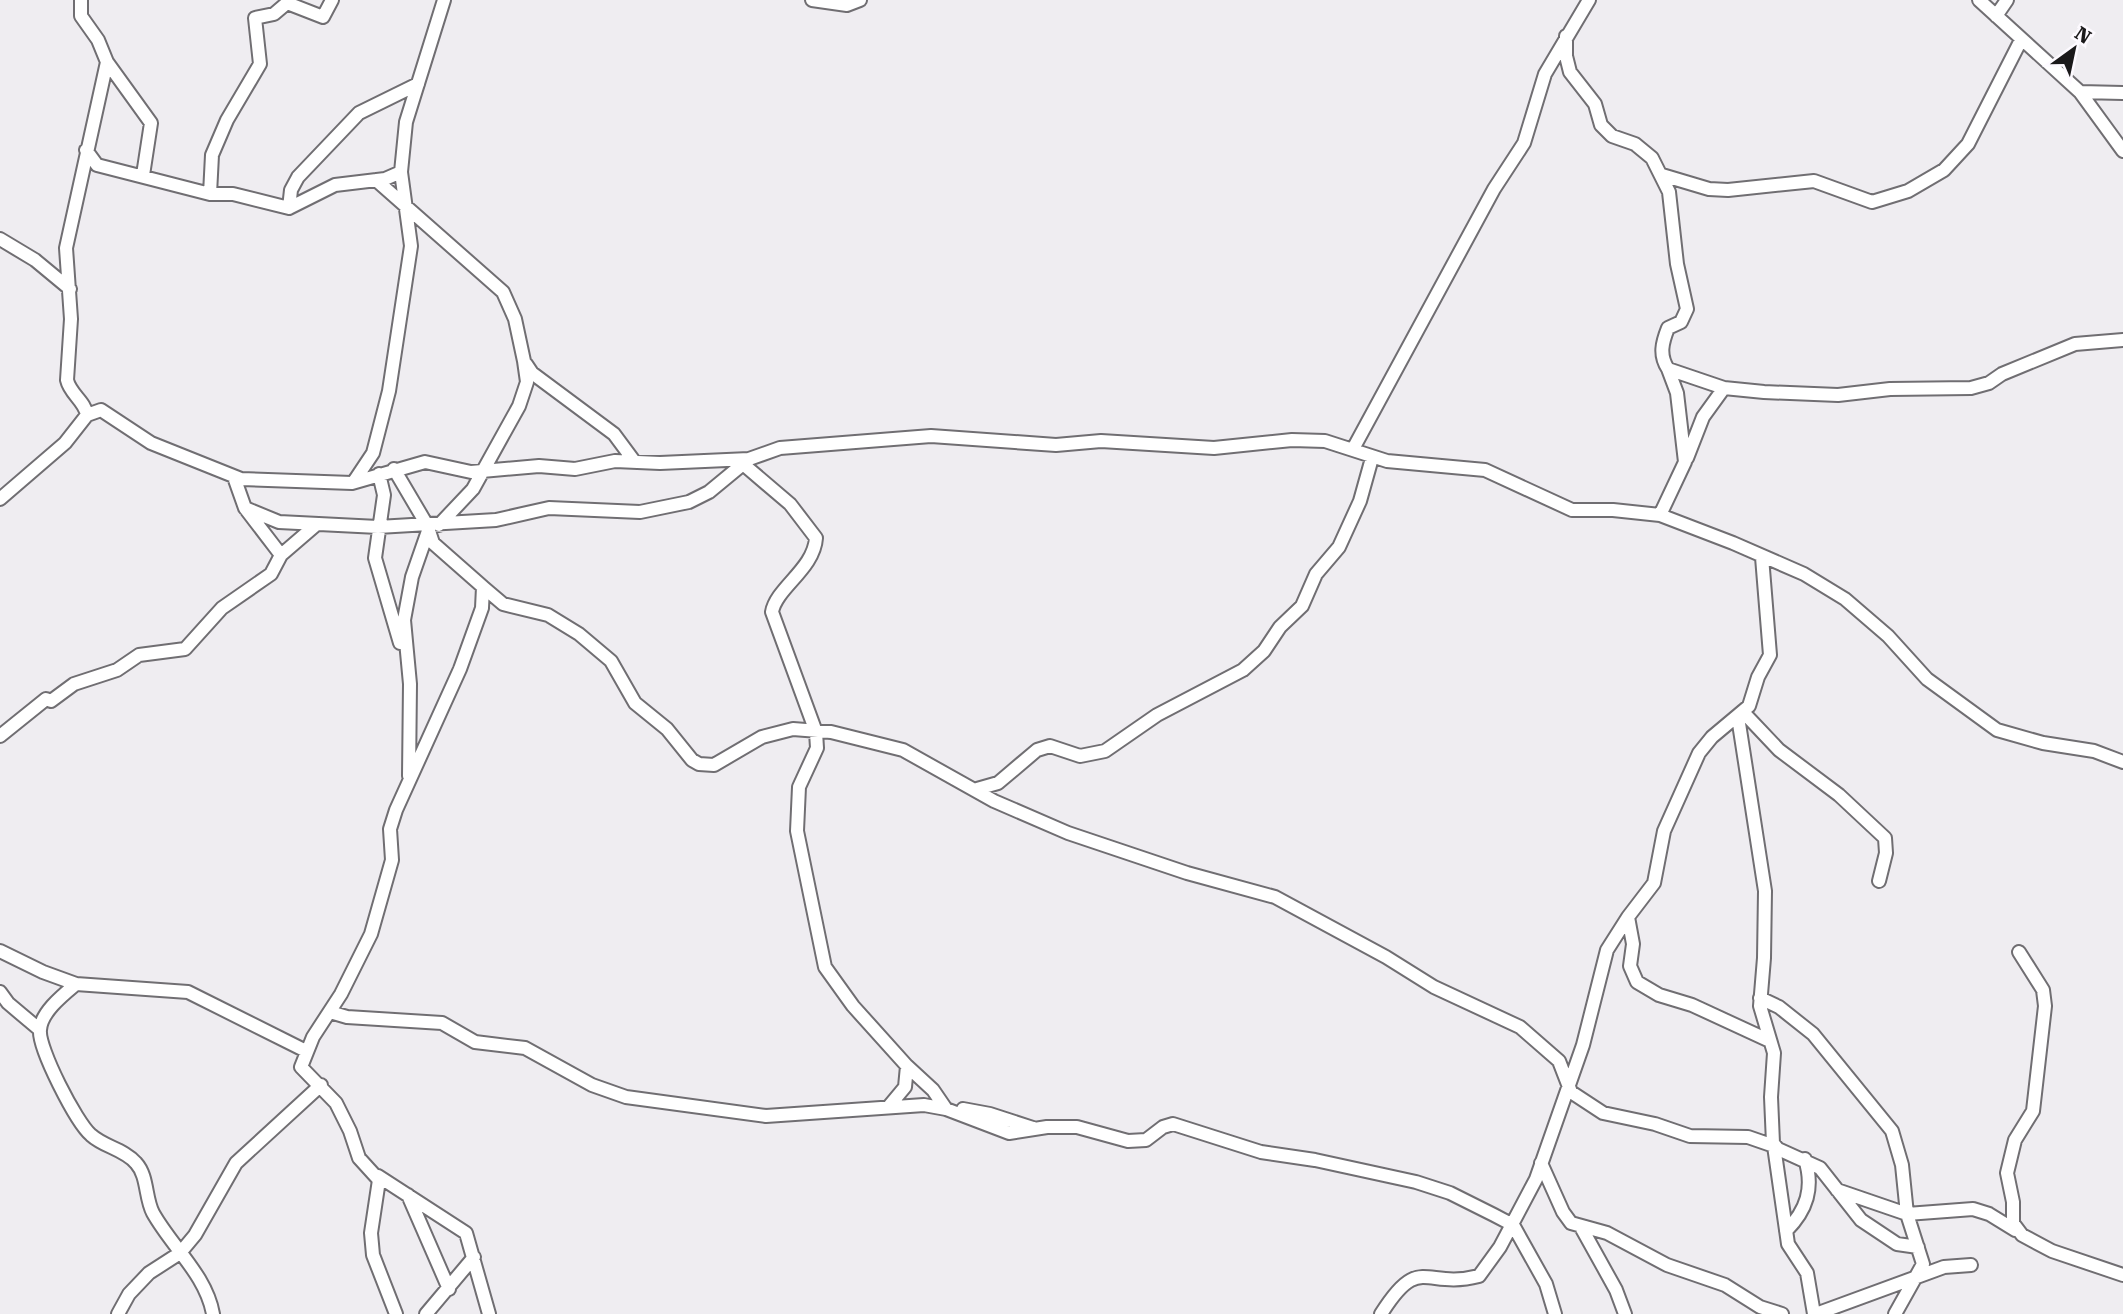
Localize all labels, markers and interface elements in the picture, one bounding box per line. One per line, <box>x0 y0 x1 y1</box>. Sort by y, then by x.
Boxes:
north arrow <box>2039 14 2109 84</box>
text: N <box>2071 22 2096 49</box>

